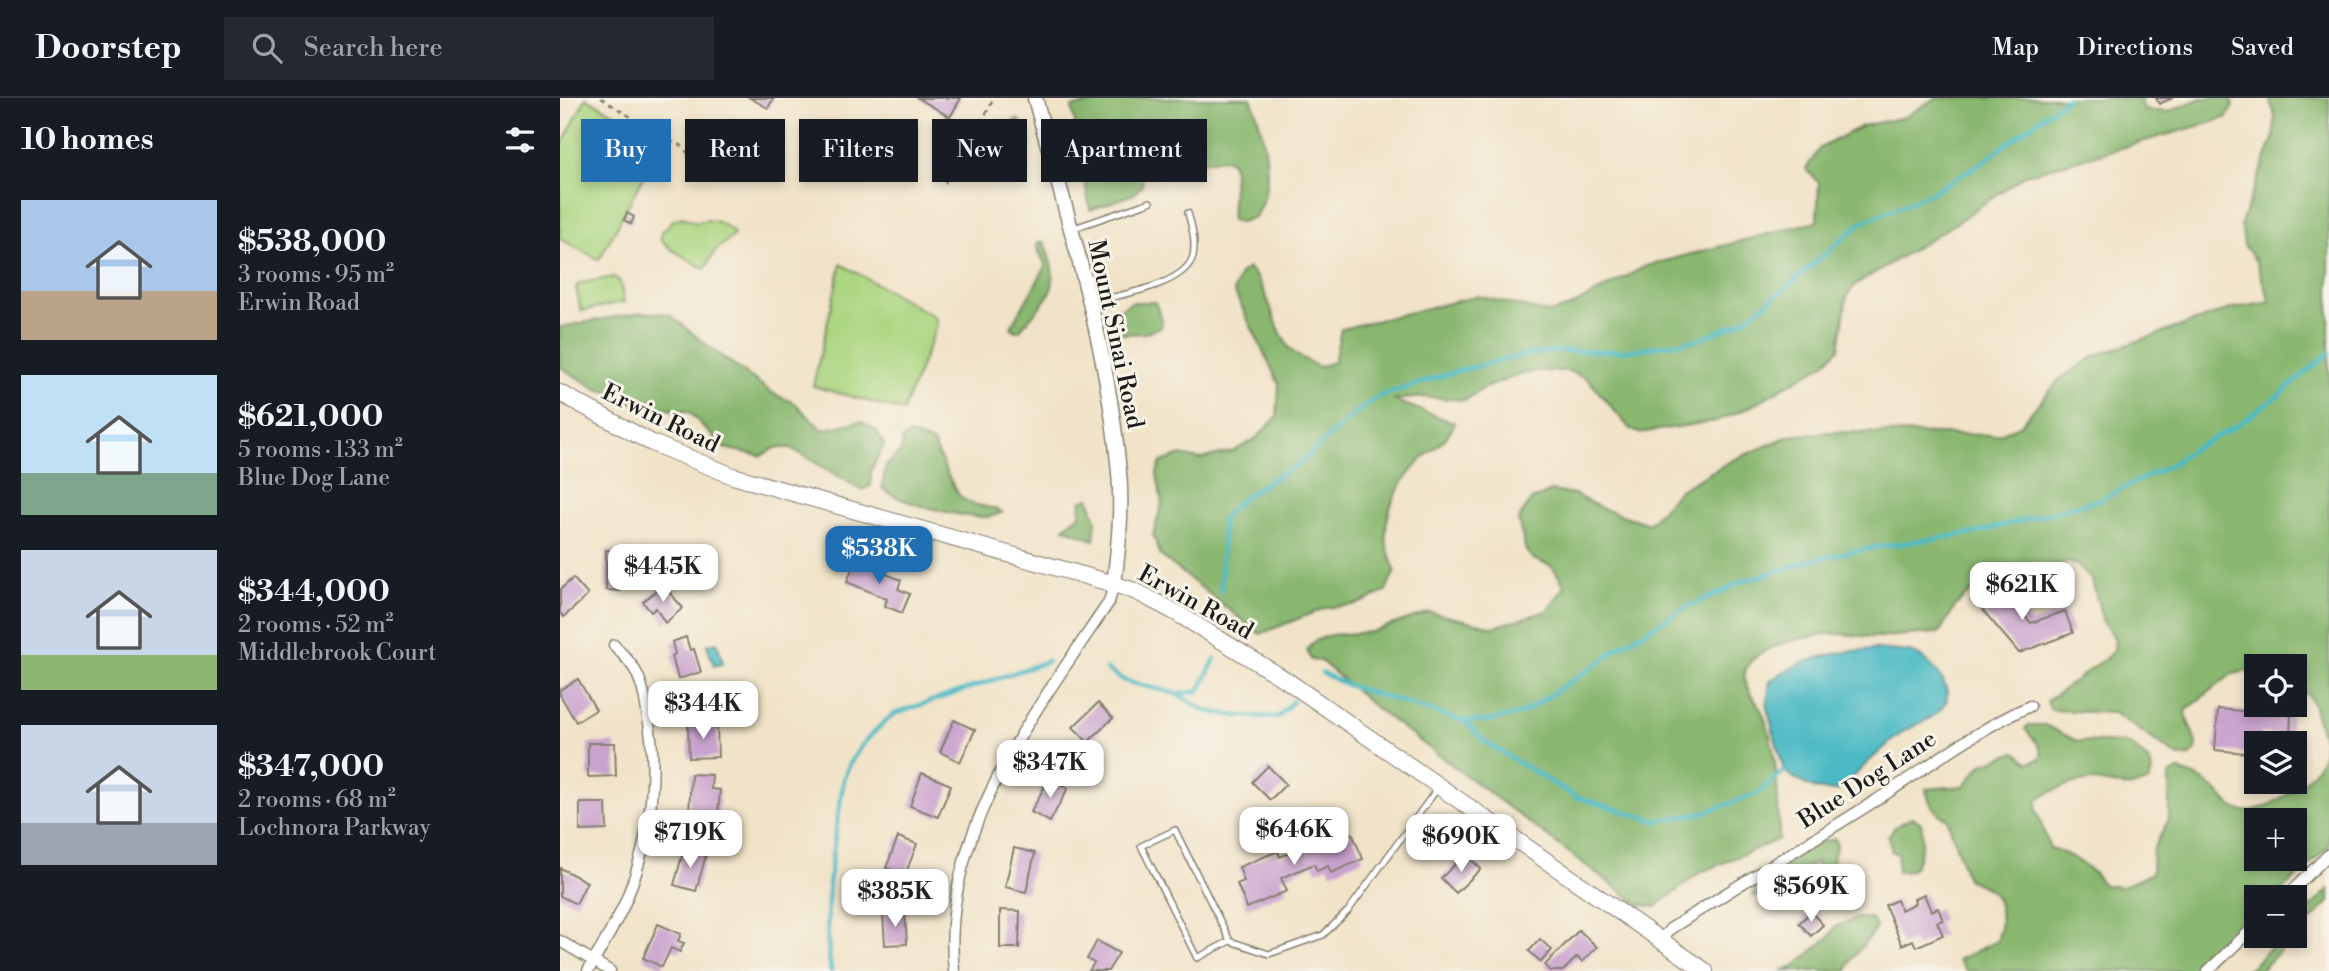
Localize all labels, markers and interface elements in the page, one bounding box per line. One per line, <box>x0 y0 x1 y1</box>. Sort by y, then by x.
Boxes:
search box <box>224 17 714 80</box>
text: Doorstep <box>35 28 182 69</box>
icon: search <box>248 29 286 67</box>
text: Search here <box>304 32 443 64</box>
text: Map <box>1992 33 2039 63</box>
text: Directions <box>2077 33 2193 63</box>
text: Saved <box>2231 33 2294 63</box>
chip: Buy <box>581 119 671 182</box>
chip: Rent <box>685 119 785 182</box>
chip: Filters <box>799 119 918 182</box>
chip: New <box>932 119 1027 182</box>
chip: Apartment <box>1041 119 1207 182</box>
text: 10 homes <box>21 121 154 159</box>
icon: filters <box>501 121 539 159</box>
text: $538,000 <box>238 223 386 261</box>
icon: home <box>77 228 161 312</box>
street label: Mount Sinai Road <box>1080 237 1150 432</box>
text: 3 rooms · 95 m² <box>238 261 394 289</box>
text: Erwin Road <box>238 289 360 317</box>
street label: Erwin Road <box>597 378 725 460</box>
text: $621,000 <box>238 398 383 436</box>
icon: home <box>77 403 161 487</box>
text: 5 rooms · 133 m² <box>238 436 403 464</box>
text: Blue Dog Lane <box>238 464 390 492</box>
pin: $538K <box>830 526 928 586</box>
text: $538K <box>841 535 917 563</box>
pin: $445K <box>614 545 712 604</box>
text: $445K <box>624 553 702 581</box>
street label: Erwin Road <box>1133 559 1259 647</box>
pin: $621K <box>1973 562 2071 622</box>
text: $621K <box>1986 571 2058 599</box>
text: $344,000 <box>238 573 390 611</box>
icon: home <box>77 578 161 662</box>
text: 2 rooms · 52 m² <box>238 611 394 639</box>
text: Middlebrook Court <box>238 639 436 667</box>
map controls <box>2244 654 2307 948</box>
button: locate <box>2244 654 2307 717</box>
pin: $344K <box>654 682 752 741</box>
text: $344K <box>664 690 742 718</box>
street label: Blue Dog Lane <box>1792 724 1942 836</box>
button: layers <box>2244 731 2307 794</box>
pin: $347K <box>1001 740 1099 800</box>
text: $347,000 <box>238 748 384 786</box>
text: $347K <box>1013 749 1087 777</box>
icon: home <box>77 753 161 837</box>
text: 2 rooms · 68 m² <box>238 786 396 814</box>
pin: $646K <box>1245 808 1343 867</box>
button: + <box>2244 808 2307 871</box>
pin: $719K <box>641 810 739 870</box>
text: Lochnora Parkway <box>238 814 431 842</box>
pin: $690K <box>1412 814 1510 874</box>
text: $646K <box>1255 816 1333 844</box>
text: $719K <box>654 819 726 847</box>
text: $690K <box>1422 823 1500 851</box>
pin: $569K <box>1762 864 1860 924</box>
pin: $385K <box>846 870 944 929</box>
text: $569K <box>1773 873 1849 901</box>
text: $385K <box>857 878 933 906</box>
button: − <box>2244 885 2307 948</box>

